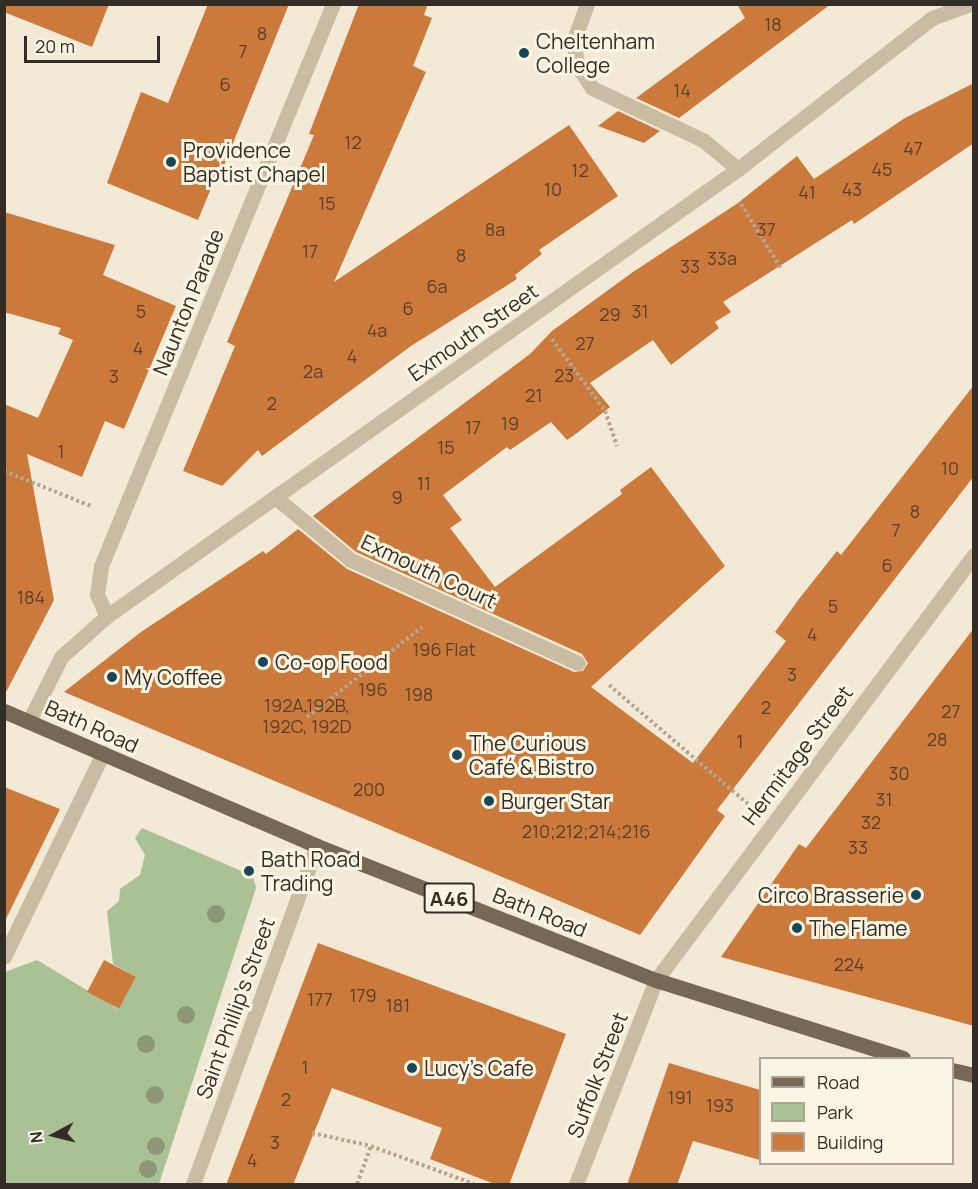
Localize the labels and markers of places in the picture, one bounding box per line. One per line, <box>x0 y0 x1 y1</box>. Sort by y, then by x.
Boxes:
place label: Cheltenham College <box>536 28 655 78</box>
marker: Cheltenham College <box>517 46 531 60</box>
place label: Providence Baptist Chapel <box>183 137 326 187</box>
marker: Providence Baptist Chapel <box>164 155 178 169</box>
place label: Co-op Food <box>275 649 388 675</box>
marker: Co-op Food <box>256 655 270 669</box>
place label: My Coffee <box>124 664 222 690</box>
marker: My Coffee <box>105 670 119 684</box>
place label: The Curious Café & Bistro <box>469 730 594 780</box>
marker: The Curious Café & Bistro <box>450 748 464 762</box>
place label: Burger Star <box>501 788 611 814</box>
marker: Burger Star <box>482 794 496 808</box>
place label: Bath Road Trading <box>261 846 360 896</box>
marker: Bath Road Trading <box>242 864 256 878</box>
place label: Circo Brasserie <box>758 882 904 908</box>
marker: Circo Brasserie <box>909 888 923 902</box>
place label: The Flame <box>809 915 908 941</box>
marker: The Flame <box>790 921 804 935</box>
place label: Lucy's Cafe <box>424 1055 533 1081</box>
marker: Lucy's Cafe <box>405 1061 419 1075</box>

